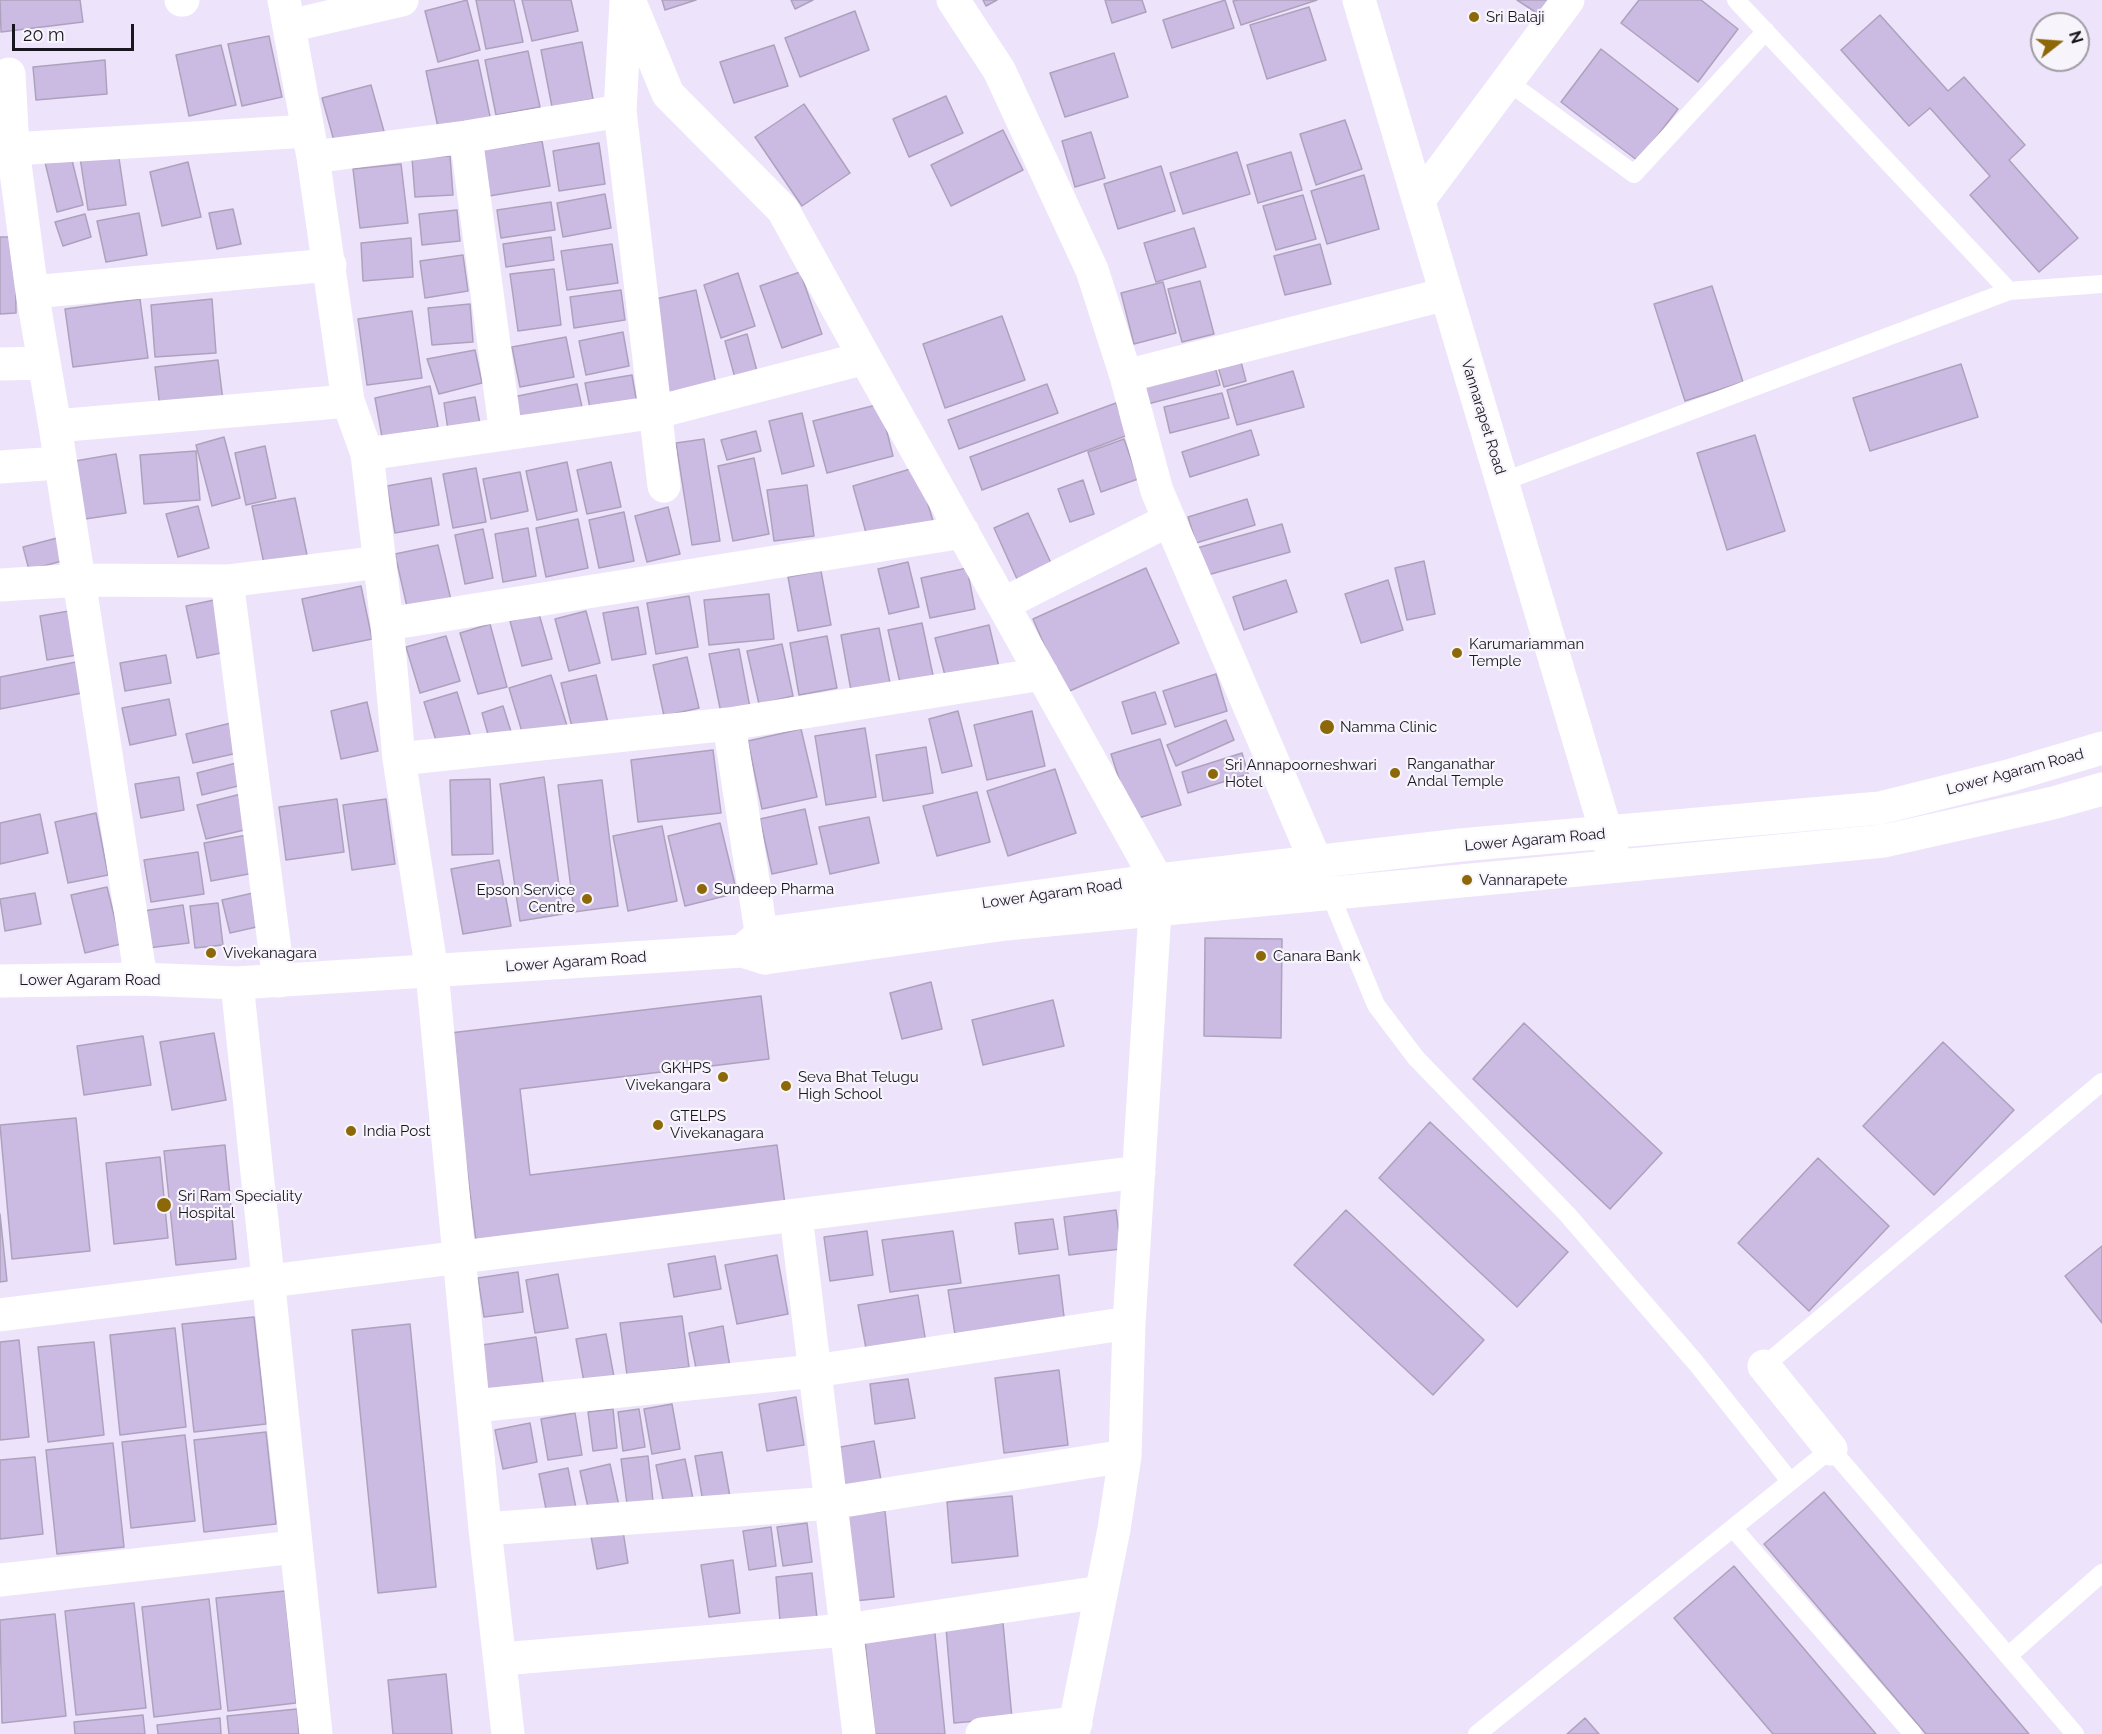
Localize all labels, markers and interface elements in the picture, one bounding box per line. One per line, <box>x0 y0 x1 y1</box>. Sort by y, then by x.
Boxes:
place label: Sri Balaji <box>1486 8 1545 26</box>
marker: Sri Balaji <box>1467 10 1481 24</box>
scale bar <box>15 12 136 50</box>
north arrow <box>2030 12 2090 72</box>
text: 20 m <box>23 24 65 45</box>
text: N <box>2065 29 2087 46</box>
street label: Vannarapet Road <box>1457 357 1509 477</box>
place label: Karumariamman Temple <box>1469 635 1584 670</box>
marker: Karumariamman Temple <box>1450 646 1464 660</box>
marker: Namma Clinic <box>1318 718 1336 736</box>
place label: Namma Clinic <box>1340 718 1437 736</box>
street label: Lower Agaram Road <box>1944 745 2086 799</box>
place label: Ranganathar Andal Temple <box>1407 755 1503 790</box>
place label: Sri Annapoorneshwari Hotel <box>1225 756 1377 791</box>
marker: Ranganathar Andal Temple <box>1388 766 1402 780</box>
marker: Sri Annapoorneshwari Hotel <box>1206 767 1220 781</box>
street label: Lower Agaram Road <box>1464 825 1606 855</box>
place label: Vannarapete <box>1479 871 1567 889</box>
marker: Vannarapete <box>1460 873 1474 887</box>
street label: Lower Agaram Road <box>981 875 1123 913</box>
place label: Sundeep Pharma <box>714 880 834 898</box>
place label: Epson Service Centre <box>477 881 575 916</box>
marker: Sundeep Pharma <box>695 882 709 896</box>
marker: Epson Service Centre <box>580 892 594 906</box>
place label: Vivekanagara <box>223 944 317 962</box>
marker: Vivekanagara <box>204 946 218 960</box>
place label: Canara Bank <box>1273 947 1360 965</box>
street label: Lower Agaram Road <box>505 948 647 976</box>
marker: Canara Bank <box>1254 949 1268 963</box>
street label: Lower Agaram Road <box>19 971 161 989</box>
place label: GKHPS Vivekangara <box>625 1059 711 1094</box>
place label: Seva Bhat Telugu High School <box>798 1068 919 1103</box>
marker: GKHPS Vivekangara <box>716 1070 730 1084</box>
marker: Seva Bhat Telugu High School <box>779 1079 793 1093</box>
place label: GTELPS Vivekanagara <box>670 1107 764 1142</box>
marker: GTELPS Vivekanagara <box>651 1118 665 1132</box>
place label: India Post <box>363 1122 430 1140</box>
marker: India Post <box>344 1124 358 1138</box>
place label: Sri Ram Speciality Hospital <box>178 1187 302 1222</box>
marker: Sri Ram Speciality Hospital <box>155 1196 173 1214</box>

